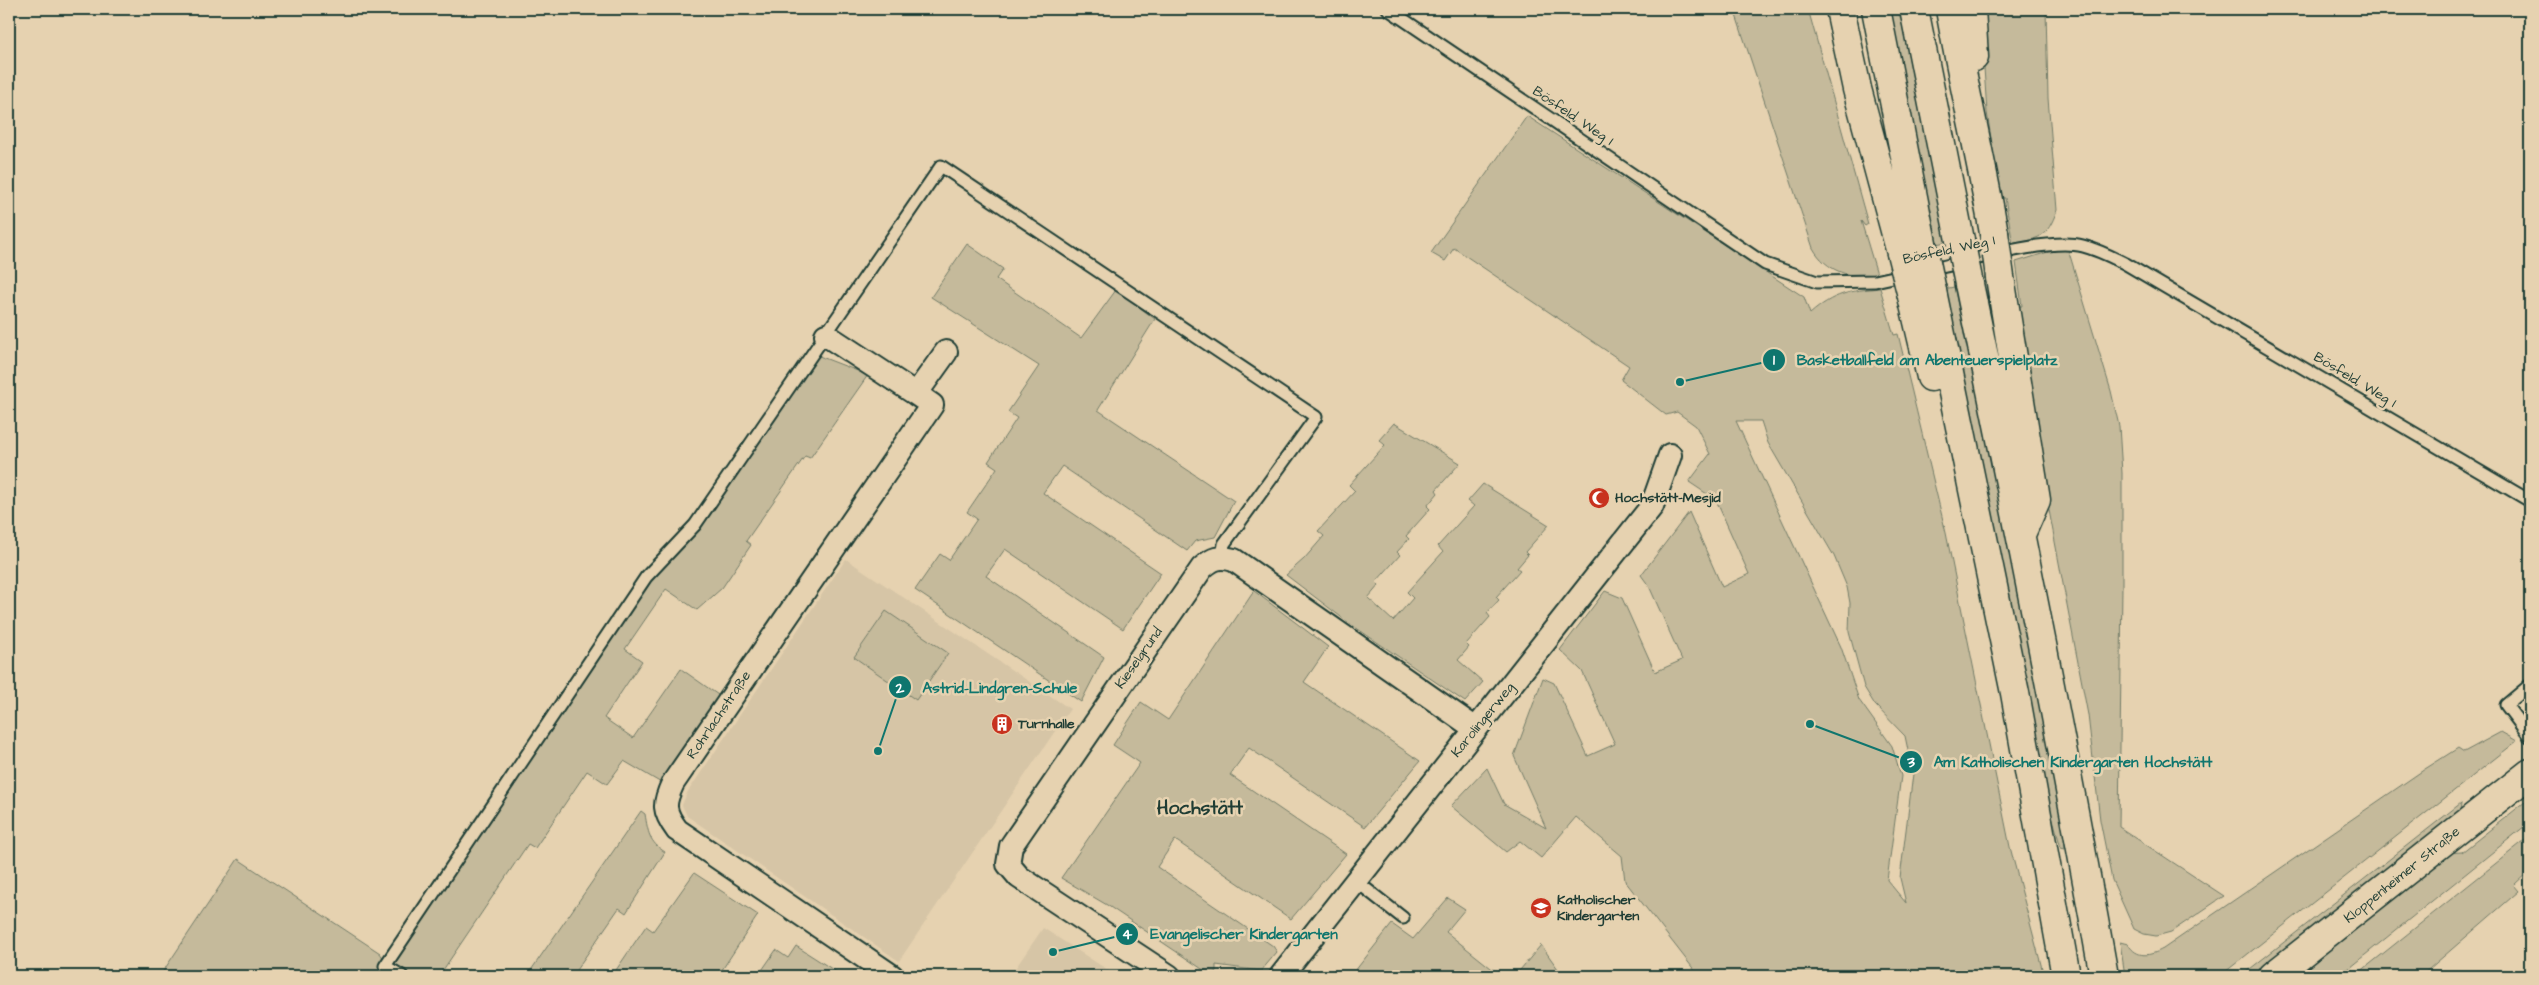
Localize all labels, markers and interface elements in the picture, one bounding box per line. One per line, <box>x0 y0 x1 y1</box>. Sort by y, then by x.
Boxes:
street label: Bösfeld, Weg I <box>1528 81 1618 151</box>
street label: Bösfeld, Weg I <box>1901 230 1997 270</box>
callout: Basketballfeld am Abenteuerspielplatz <box>1761 345 2067 375</box>
street label: Bösfeld, Weg I <box>2310 347 2400 413</box>
text: 1 <box>1773 350 1775 371</box>
text: Basketballfeld am Abenteuerspielplatz <box>1797 350 2058 371</box>
mosque icon: Hochstätt-Mesjid <box>1587 486 1611 510</box>
place label: Hochstätt-Mesjid <box>1615 488 1721 508</box>
street label: Kieselgrund <box>1110 623 1168 693</box>
street label: Rohrlachstraße <box>682 666 756 763</box>
callout: Astrid-Lindgren-Schule <box>887 672 1087 702</box>
text: 2 <box>895 678 905 699</box>
text: Astrid-Lindgren-Schule <box>923 678 1077 701</box>
street label: Karolingerweg <box>1447 678 1519 762</box>
building icon: Turnhalle <box>990 712 1014 736</box>
place label: Turnhalle <box>1017 714 1075 734</box>
callout: Am Katholischen Kindergarten Hochstätt <box>1898 747 2222 777</box>
text: 3 <box>1906 752 1915 773</box>
text: Am Katholischen Kindergarten Hochstätt <box>1934 752 2213 775</box>
district label: Hochstätt <box>1157 795 1243 822</box>
street label: Kloppenheimer Straße <box>2340 822 2465 928</box>
place label: Katholischer Kindergarten <box>1557 890 1639 927</box>
school or university icon: Katholischer Kindergarten <box>1529 896 1553 920</box>
callout: Evangelischer Kindergarten <box>1115 919 1347 949</box>
text: 4 <box>1122 924 1133 945</box>
text: Evangelischer Kindergarten <box>1150 924 1338 947</box>

